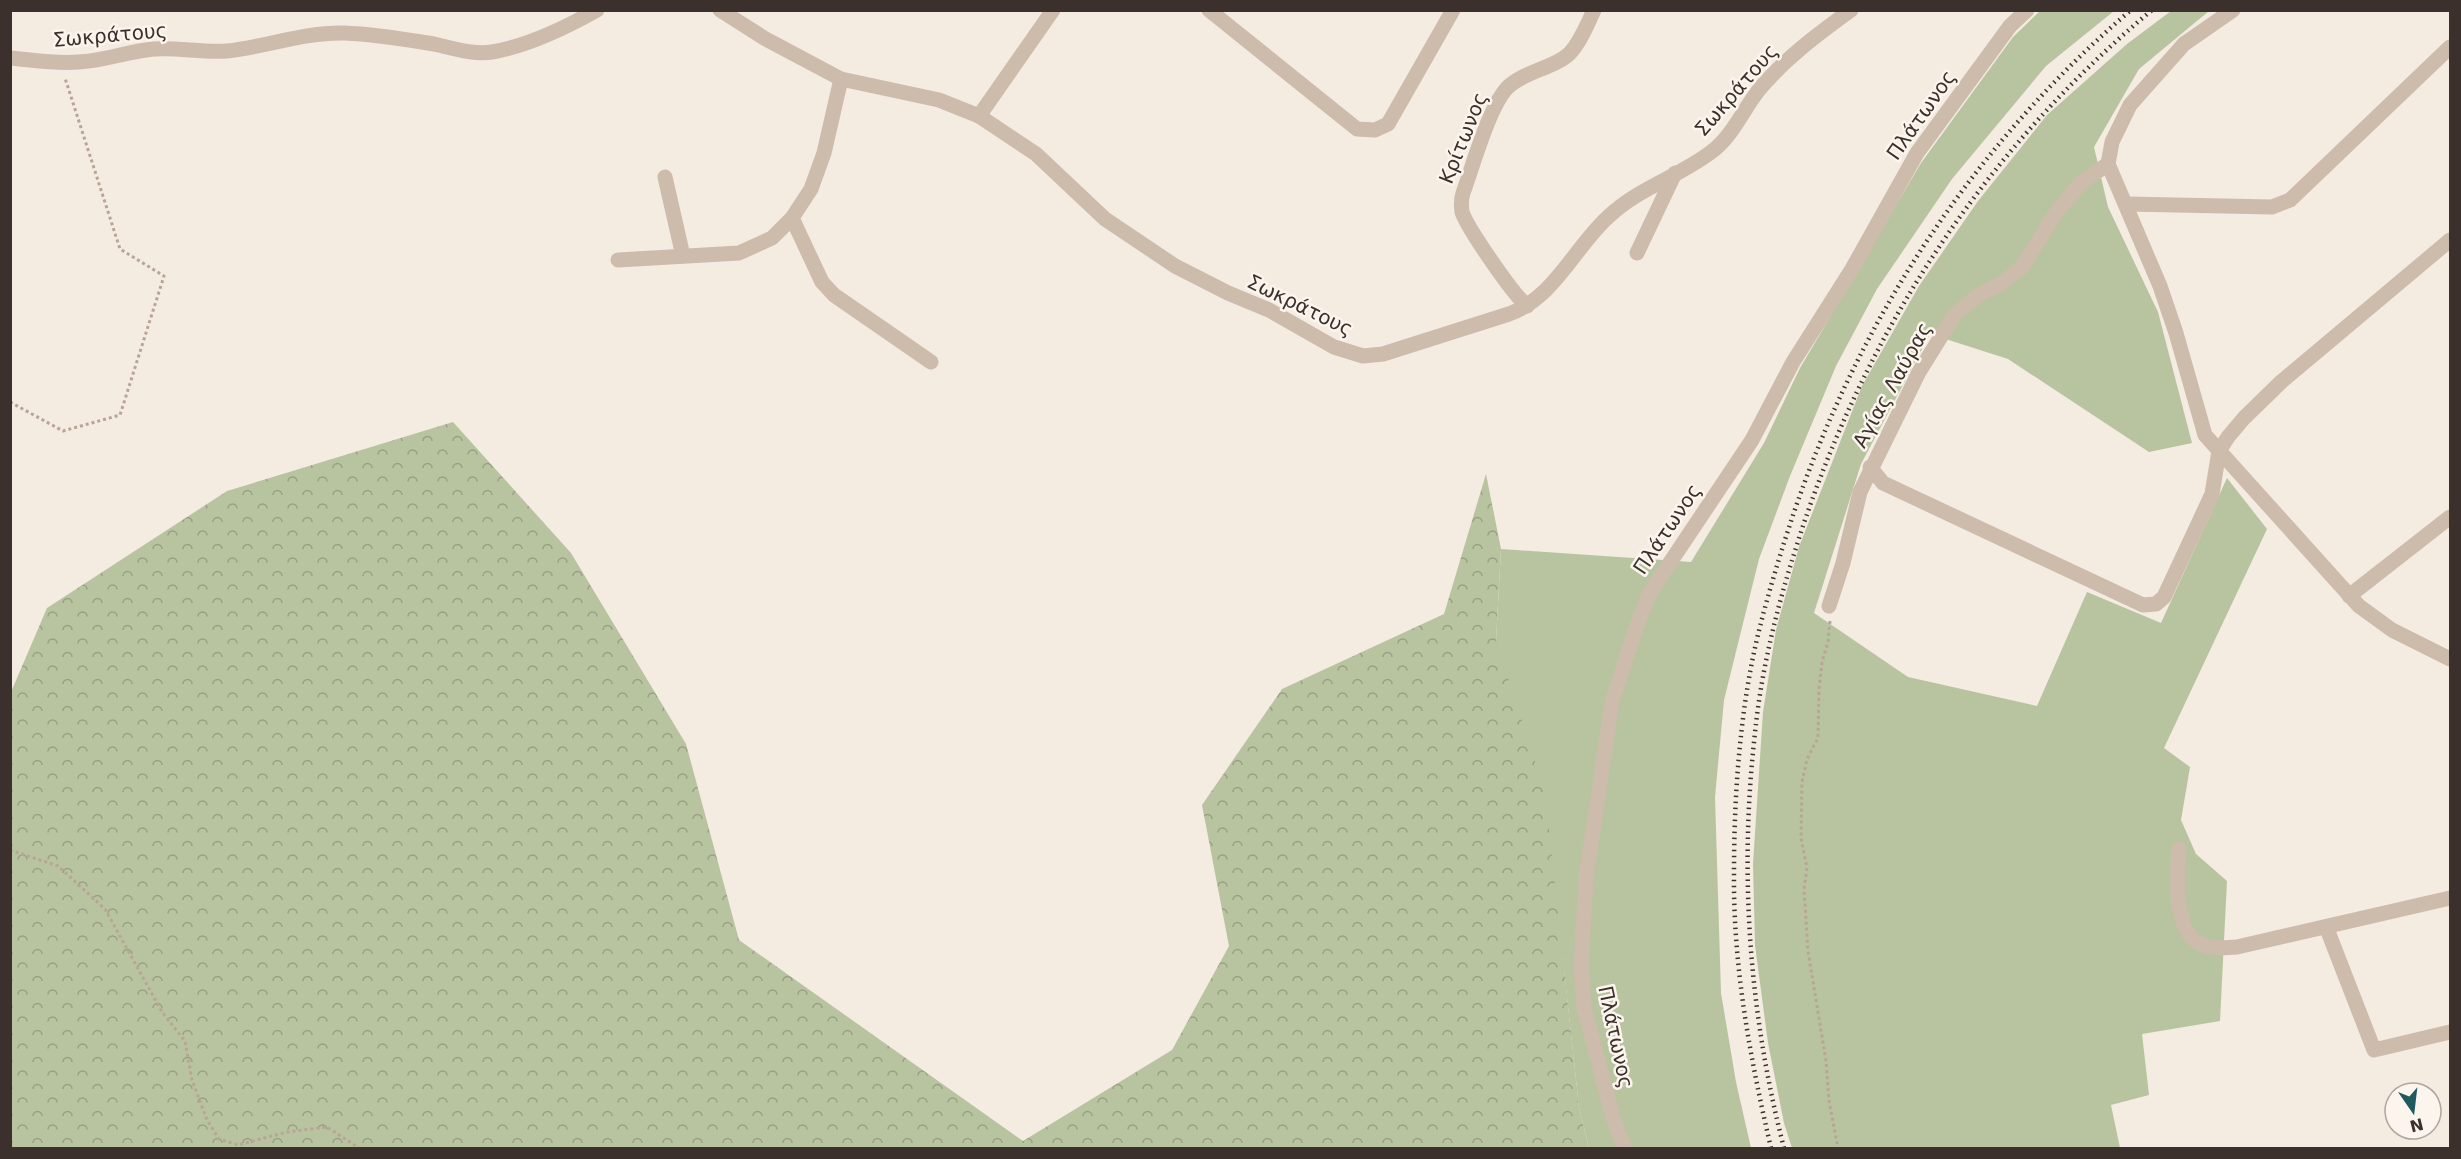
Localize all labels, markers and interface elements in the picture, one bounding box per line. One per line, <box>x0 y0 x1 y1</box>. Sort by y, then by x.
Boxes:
street label: Σωκράτους <box>52 18 168 52</box>
street label: Σωκράτους <box>1689 39 1783 141</box>
street label: Πλάτωνος <box>1881 66 1961 164</box>
street label: Κρίτωνος <box>1434 89 1492 187</box>
street label: Σωκράτους <box>1243 269 1357 341</box>
street label: Αγίας Λαύρας <box>1848 318 1936 452</box>
street label: Πλάτωνος <box>1628 479 1706 579</box>
street label: Πλάτωνος <box>1593 984 1639 1090</box>
north arrow <box>2383 1081 2443 1141</box>
text: N <box>2408 1114 2425 1136</box>

